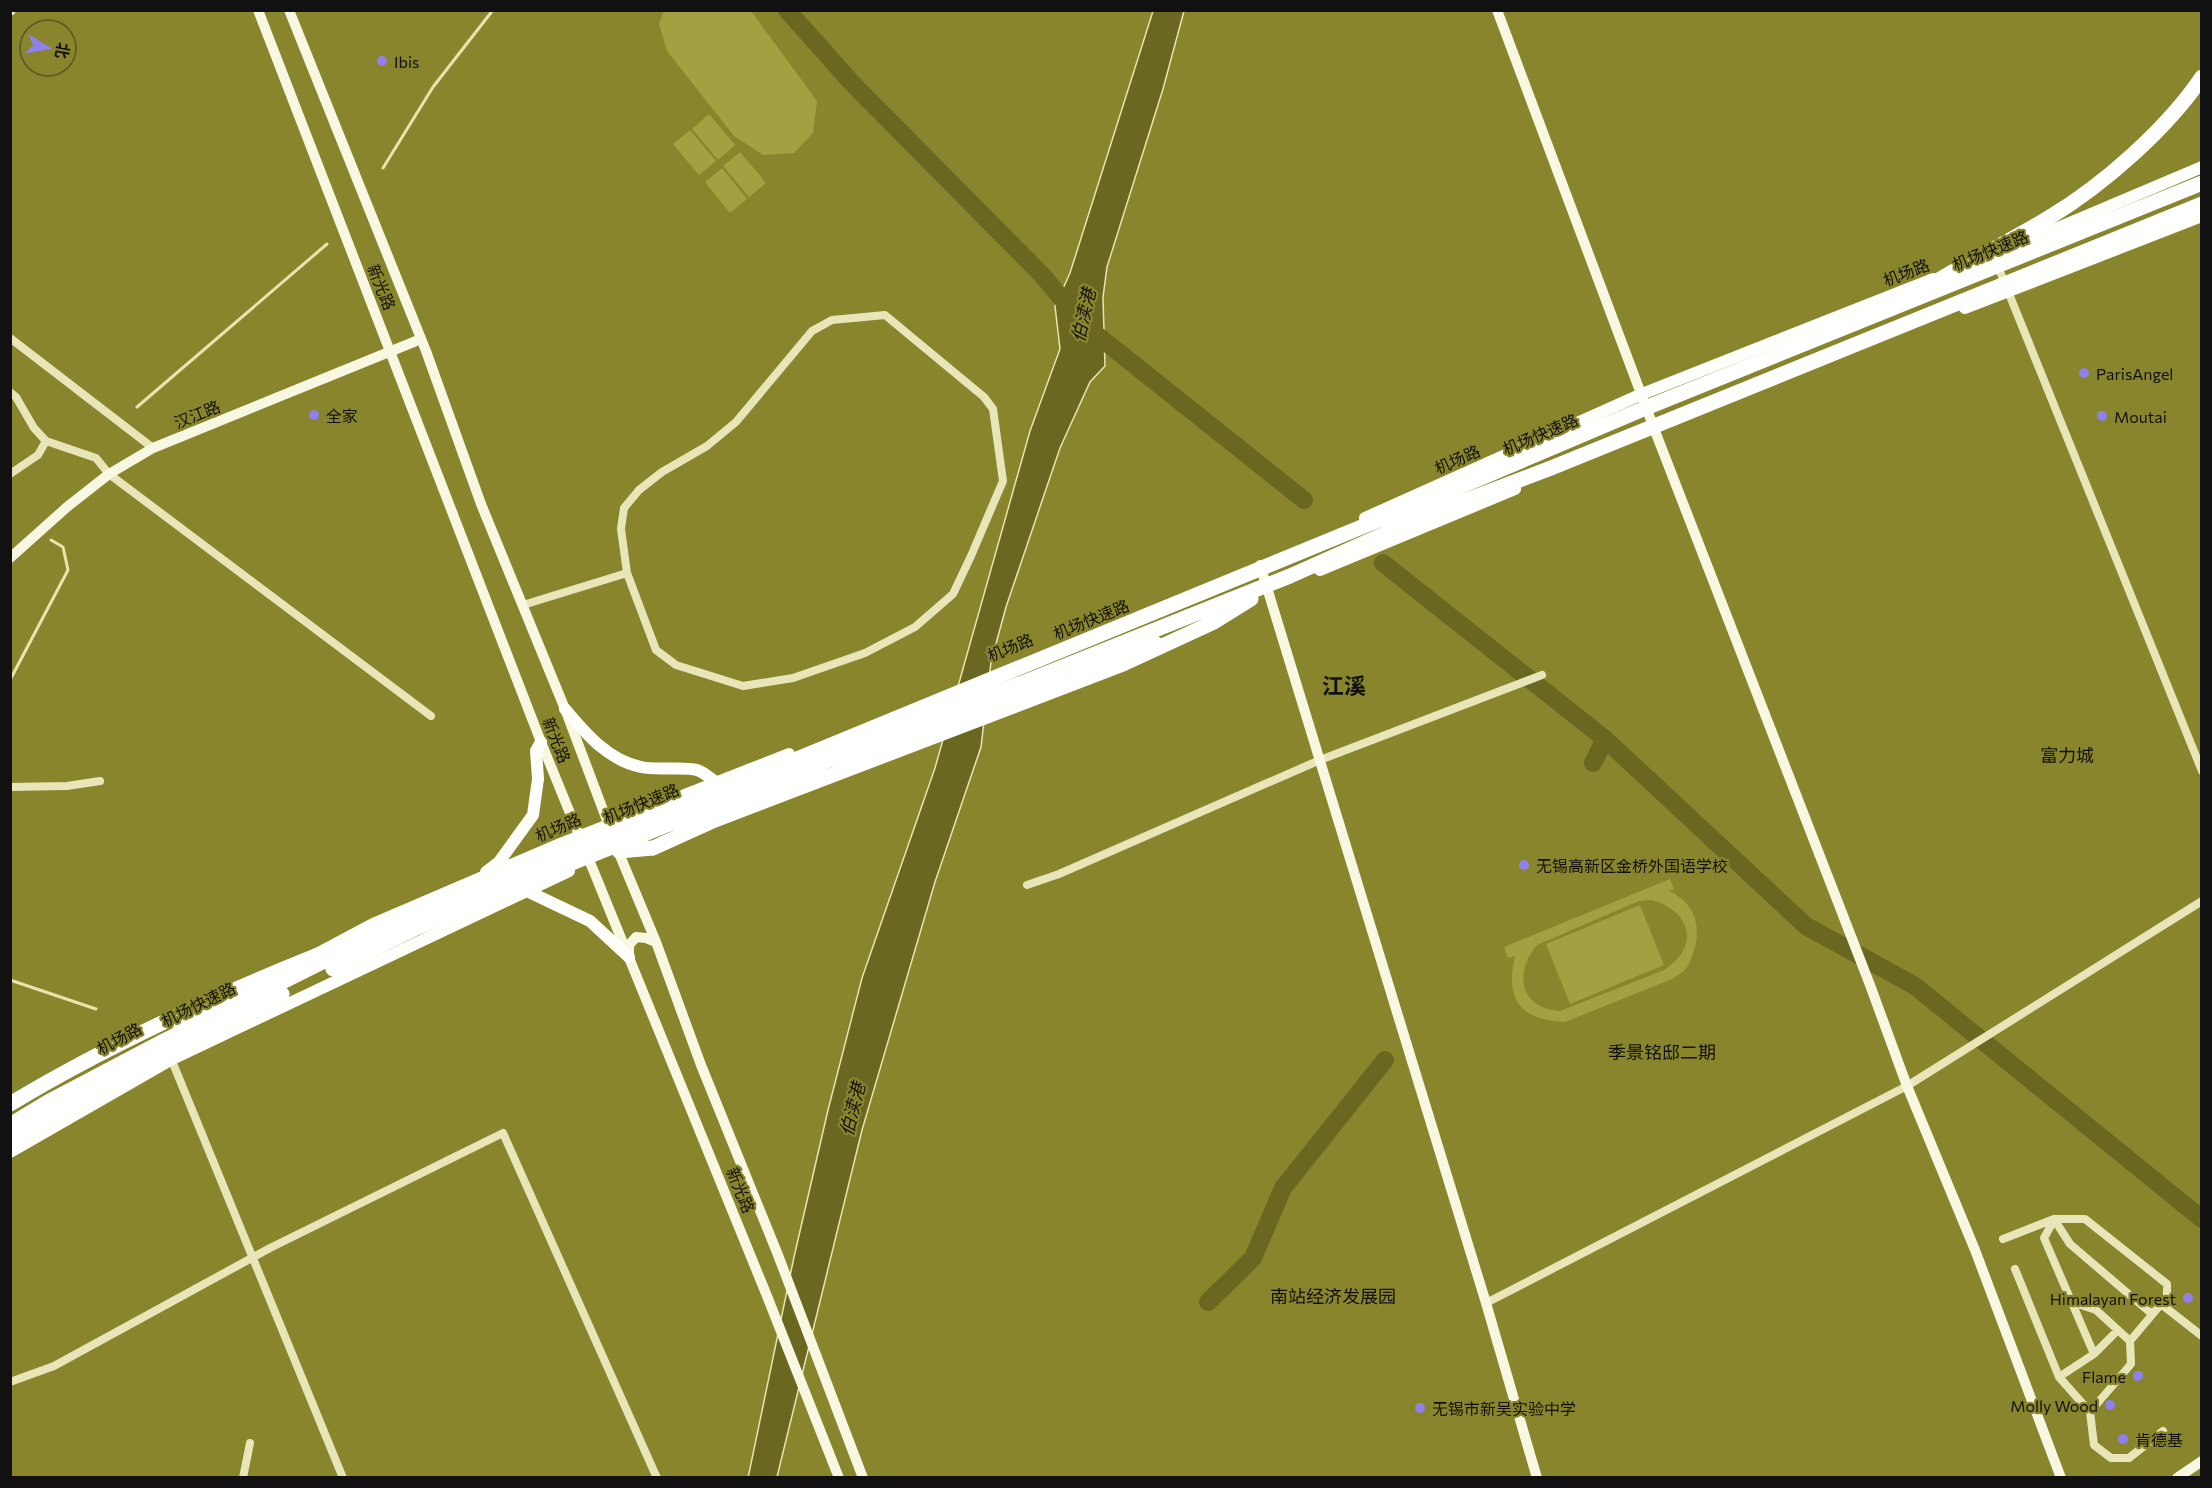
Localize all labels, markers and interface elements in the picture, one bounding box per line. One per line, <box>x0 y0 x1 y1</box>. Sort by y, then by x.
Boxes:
north arrow <box>18 18 78 78</box>
text: 北 <box>52 41 74 61</box>
place label: Ibis <box>394 52 419 71</box>
marker: Ibis <box>375 54 389 68</box>
street label: 机场快速路 <box>1949 226 2031 274</box>
street label: 机场路 <box>1880 255 1932 289</box>
street label: 新光路 <box>364 261 400 313</box>
water label: 伯渎港 <box>1066 283 1100 344</box>
place label: ParisAngel <box>2096 364 2173 383</box>
marker: ParisAngel <box>2077 366 2091 380</box>
street label: 汉江路 <box>171 396 223 432</box>
place label: 全家 <box>326 406 358 425</box>
place label: Moutai <box>2114 407 2167 426</box>
marker: 全家 <box>307 408 321 422</box>
marker: Moutai <box>2095 409 2109 423</box>
street label: 机场快速路 <box>1499 410 1581 458</box>
street label: 机场路 <box>1431 441 1483 477</box>
street label: 机场快速路 <box>1050 595 1132 643</box>
street label: 机场路 <box>984 629 1036 665</box>
district label: 江溪 <box>1322 672 1366 699</box>
street label: 新光路 <box>539 714 575 766</box>
district label: 富力城 <box>2040 744 2094 766</box>
street label: 机场快速路 <box>600 779 682 827</box>
street label: 机场路 <box>532 809 584 845</box>
place label: 无锡高新区金桥外国语学校 <box>1536 856 1728 875</box>
marker: 无锡高新区金桥外国语学校 <box>1517 858 1531 872</box>
street label: 机场快速路 <box>158 978 238 1030</box>
street label: 机场路 <box>93 1018 145 1058</box>
district label: 季景铭邸二期 <box>1608 1041 1716 1063</box>
water label: 伯渎港 <box>835 1077 870 1138</box>
street label: 新光路 <box>723 1164 759 1216</box>
district label: 南站经济发展园 <box>1270 1285 1396 1307</box>
place label: Himalayan Forest <box>2050 1289 2176 1308</box>
marker: Himalayan Forest <box>2181 1291 2195 1305</box>
place label: Flame <box>2082 1367 2126 1386</box>
marker: Flame <box>2131 1369 2145 1383</box>
place label: Molly Wood <box>2010 1396 2098 1415</box>
marker: Molly Wood <box>2103 1398 2117 1412</box>
place label: 无锡市新吴实验中学 <box>1432 1399 1576 1418</box>
marker: 无锡市新吴实验中学 <box>1413 1401 1427 1415</box>
place label: 肯德基 <box>2135 1430 2183 1449</box>
marker: 肯德基 <box>2116 1432 2130 1446</box>

